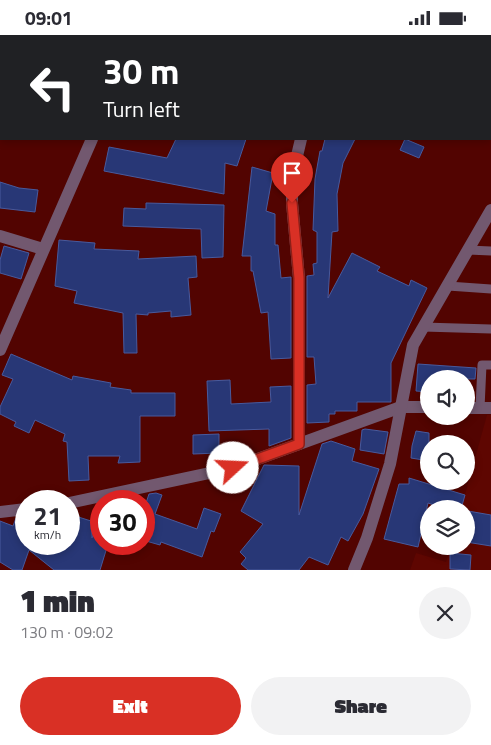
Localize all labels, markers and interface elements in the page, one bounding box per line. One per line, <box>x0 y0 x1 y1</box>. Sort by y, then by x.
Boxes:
text: 09:01 <box>25 3 72 32</box>
text: 30 m <box>103 44 179 98</box>
icon: left <box>20 55 85 120</box>
text: Turn left <box>103 92 180 126</box>
pin <box>271 152 313 203</box>
icon: arrive <box>278 159 306 187</box>
map controls <box>420 370 475 555</box>
button: sound <box>420 370 475 425</box>
button: search <box>420 435 475 490</box>
position arrow <box>206 441 258 493</box>
speed limit sign: 30 <box>90 490 155 555</box>
text: 21 <box>33 497 62 535</box>
button: layers <box>420 500 475 555</box>
text: km/h <box>34 525 61 544</box>
text: 1 min <box>20 578 95 624</box>
button: close <box>419 587 471 639</box>
text: 130 m · 09:02 <box>20 620 114 644</box>
button: Exit <box>20 677 241 735</box>
button: Share <box>251 677 471 735</box>

